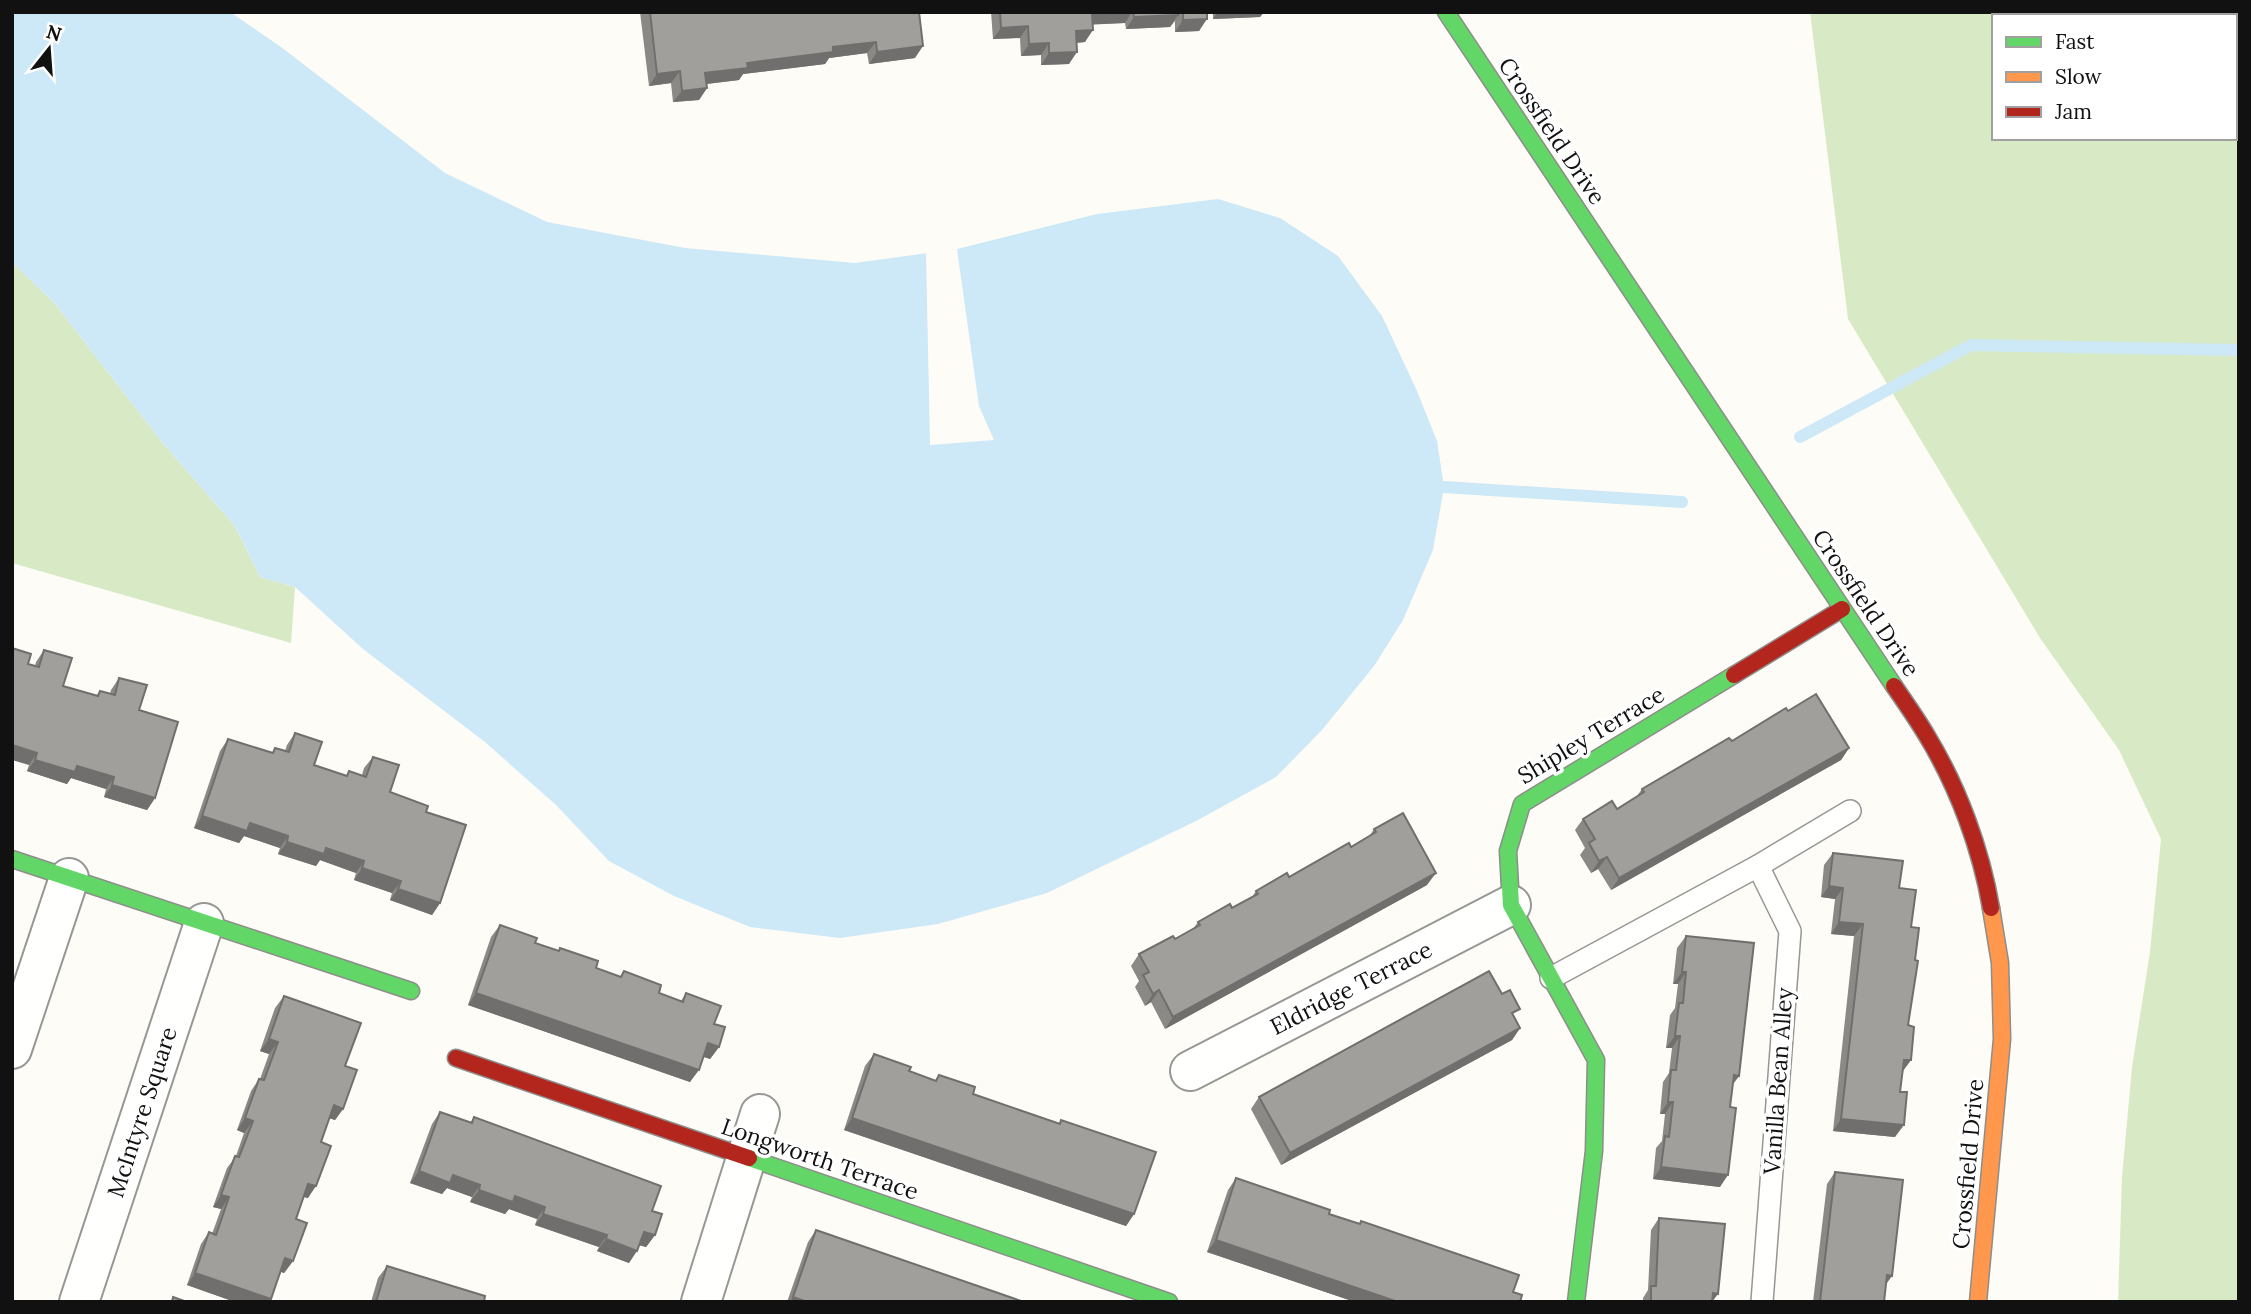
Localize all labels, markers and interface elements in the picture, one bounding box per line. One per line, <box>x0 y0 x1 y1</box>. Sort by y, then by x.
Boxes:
north arrow <box>14 14 84 84</box>
legend <box>1992 14 2237 140</box>
text: N <box>43 19 65 46</box>
text: Fast <box>2055 28 2095 55</box>
street label: Crossfield Drive <box>1493 52 1612 210</box>
text: Slow <box>2055 63 2102 90</box>
text: Jam <box>2054 98 2092 125</box>
street label: Crossfield Drive <box>1807 524 1926 682</box>
street label: Shipley Terrace <box>1512 679 1669 790</box>
street label: Eldridge Terrace <box>1265 934 1437 1041</box>
street label: Vanilla Bean Alley <box>1756 986 1799 1176</box>
street label: McIntyre Square <box>100 1023 183 1201</box>
street label: Crossfield Drive <box>1946 1078 1989 1250</box>
street label: Longworth Terrace <box>718 1111 922 1206</box>

